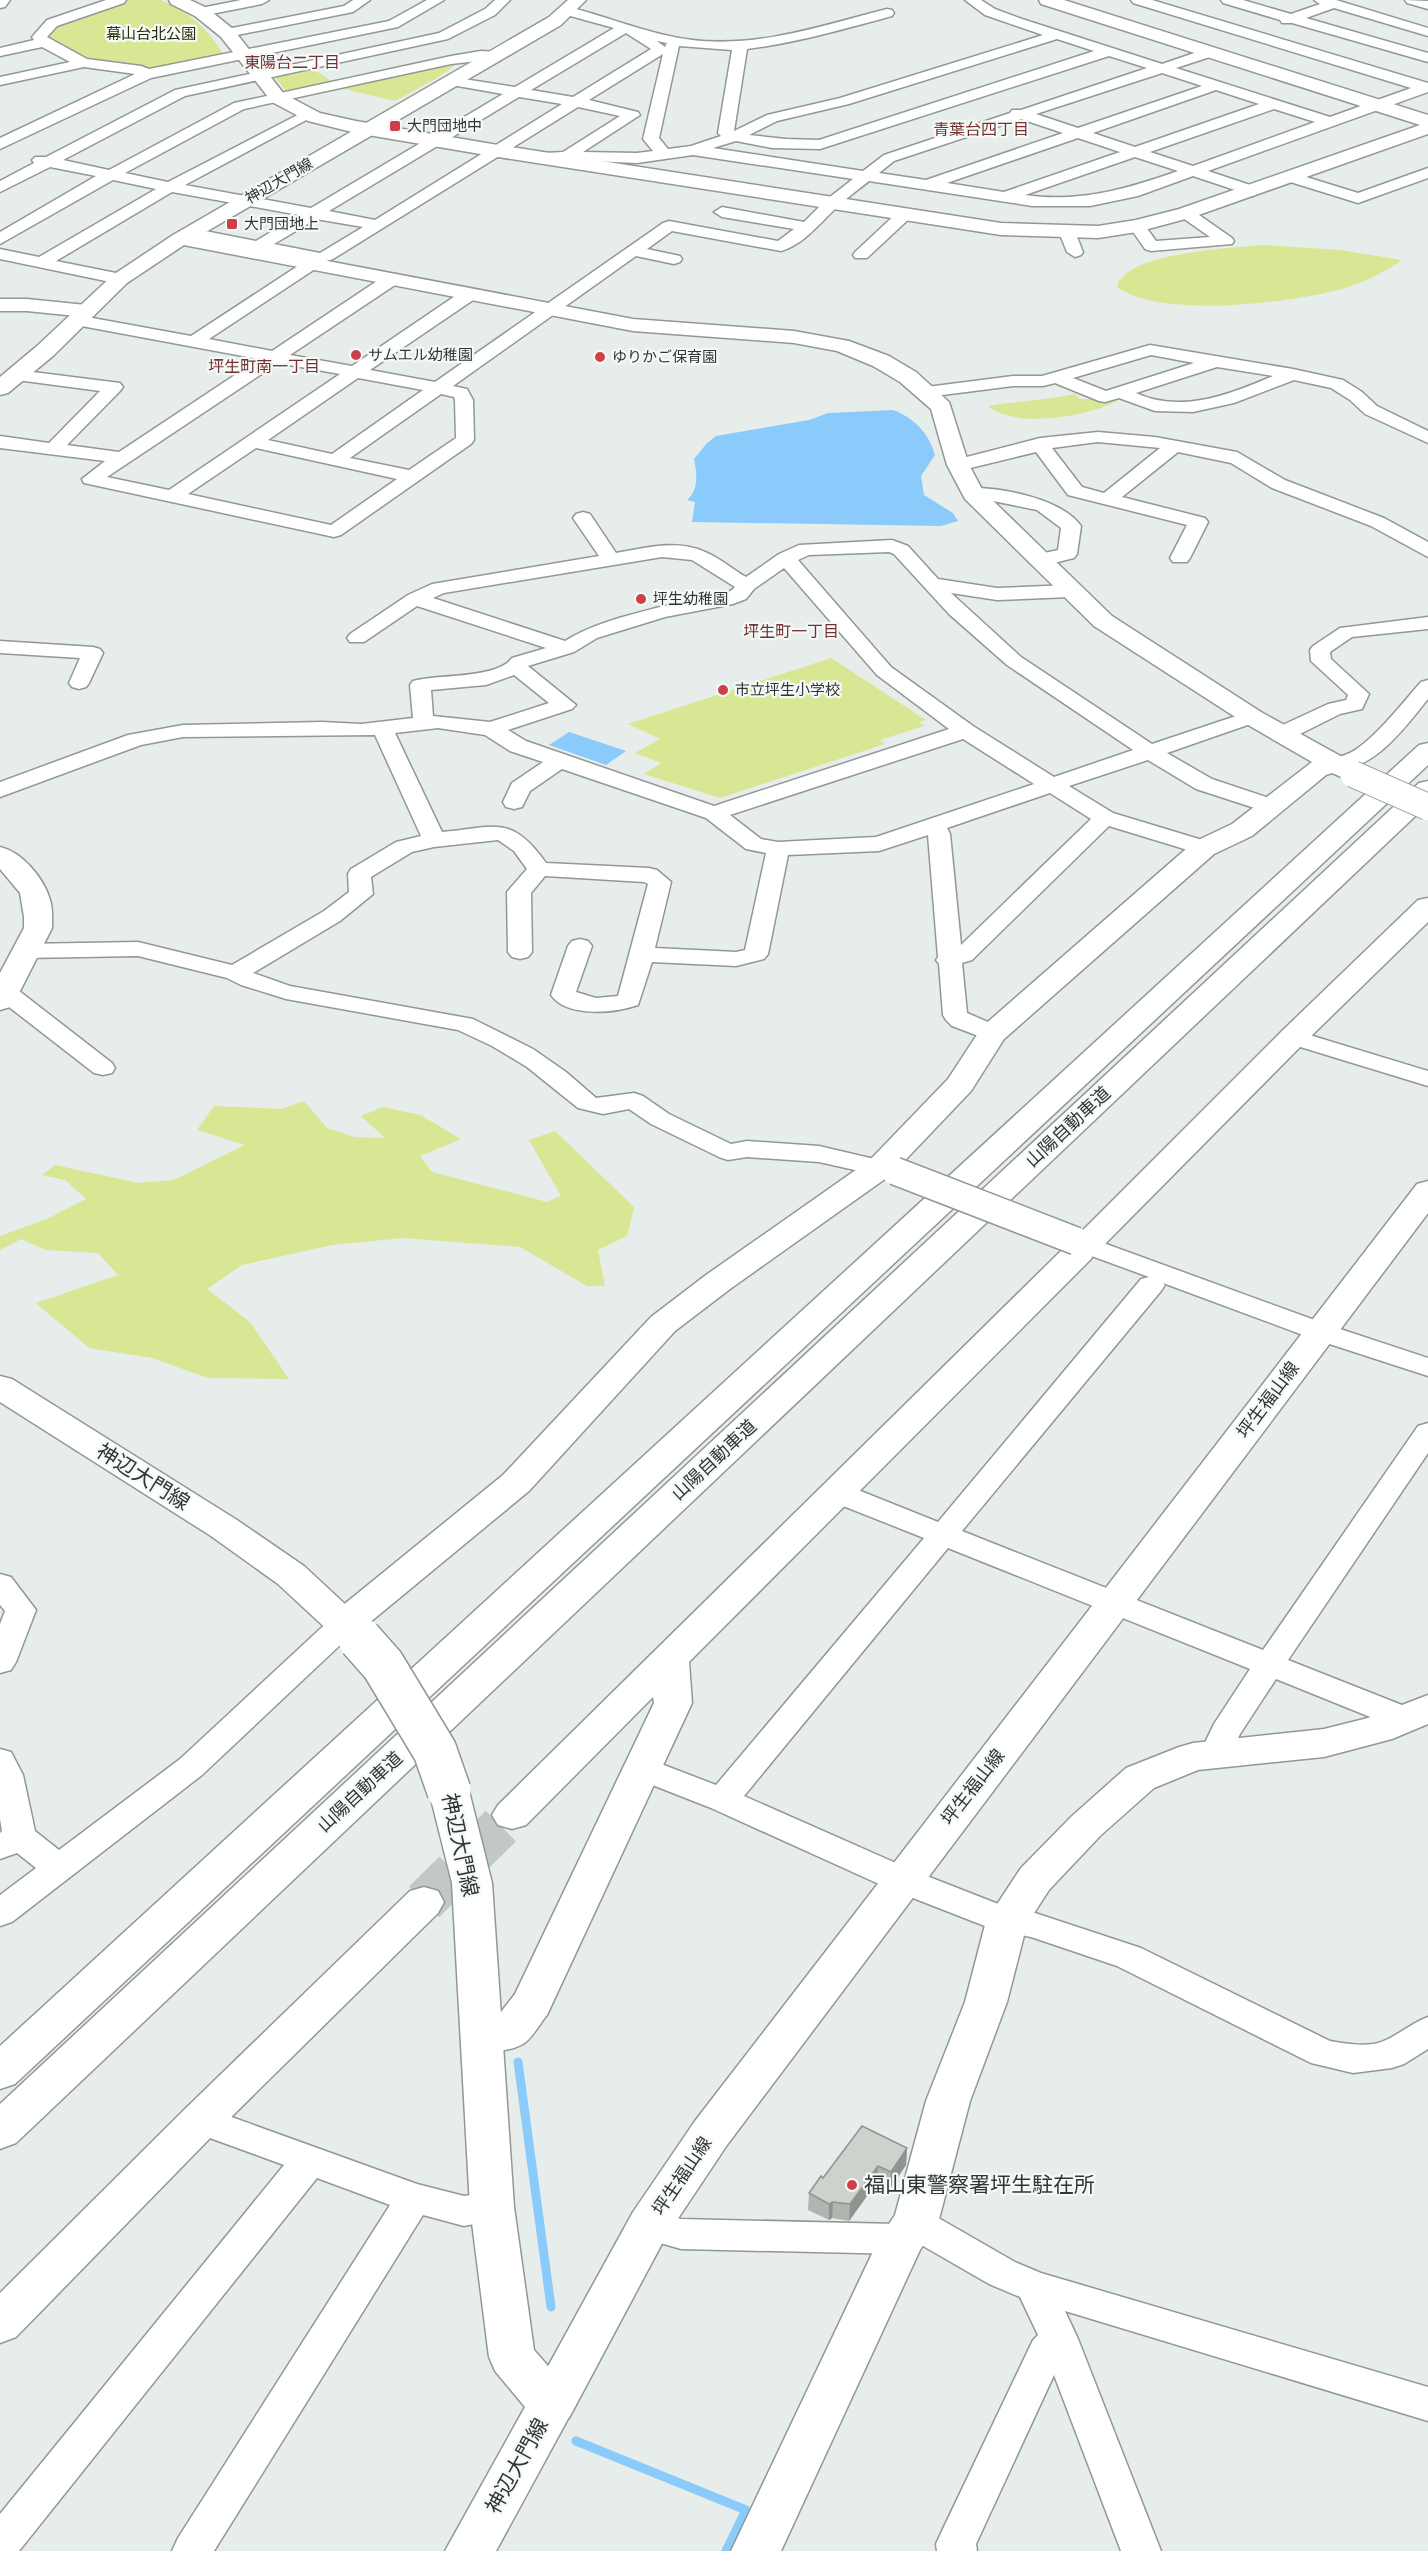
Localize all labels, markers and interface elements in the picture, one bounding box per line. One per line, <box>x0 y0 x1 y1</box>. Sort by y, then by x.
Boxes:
park label: 幕山台北公園 <box>106 25 196 42</box>
district label: 東陽台二丁目 <box>244 54 340 71</box>
place label: 大門団地中 <box>407 117 482 134</box>
marker: 大門団地中 <box>388 119 402 133</box>
district label: 青葉台四丁目 <box>933 121 1029 138</box>
street label: 神辺大門線 <box>242 154 315 207</box>
place label: 大門団地上 <box>244 215 319 232</box>
marker: 大門団地上 <box>225 217 239 231</box>
place label: サムエル幼稚園 <box>368 346 473 363</box>
marker: サムエル幼稚園 <box>349 348 363 362</box>
place label: ゆりかご保育園 <box>612 348 717 365</box>
marker: ゆりかご保育園 <box>593 350 607 364</box>
district label: 坪生町南一丁目 <box>208 358 320 375</box>
place label: 坪生幼稚園 <box>653 590 728 607</box>
marker: 坪生幼稚園 <box>634 592 648 606</box>
district label: 坪生町一丁目 <box>743 623 839 640</box>
place label: 市立坪生小学校 <box>735 681 840 698</box>
marker: 市立坪生小学校 <box>716 683 730 697</box>
street label: 山陽自動車道 <box>1022 1083 1114 1171</box>
street label: 坪生福山線 <box>1233 1358 1303 1442</box>
street label: 山陽自動車道 <box>668 1416 760 1504</box>
street label: 神辺大門線 <box>93 1439 194 1514</box>
street label: 坪生福山線 <box>937 1745 1009 1829</box>
street label: 山陽自動車道 <box>314 1748 406 1836</box>
street label: 神辺大門線 <box>438 1791 483 1899</box>
street label: 坪生福山線 <box>649 2133 715 2219</box>
place label: 福山東警察署坪生駐在所 <box>864 2173 1095 2196</box>
marker: 福山東警察署坪生駐在所 <box>845 2178 859 2192</box>
street label: 神辺大門線 <box>481 2414 552 2517</box>

